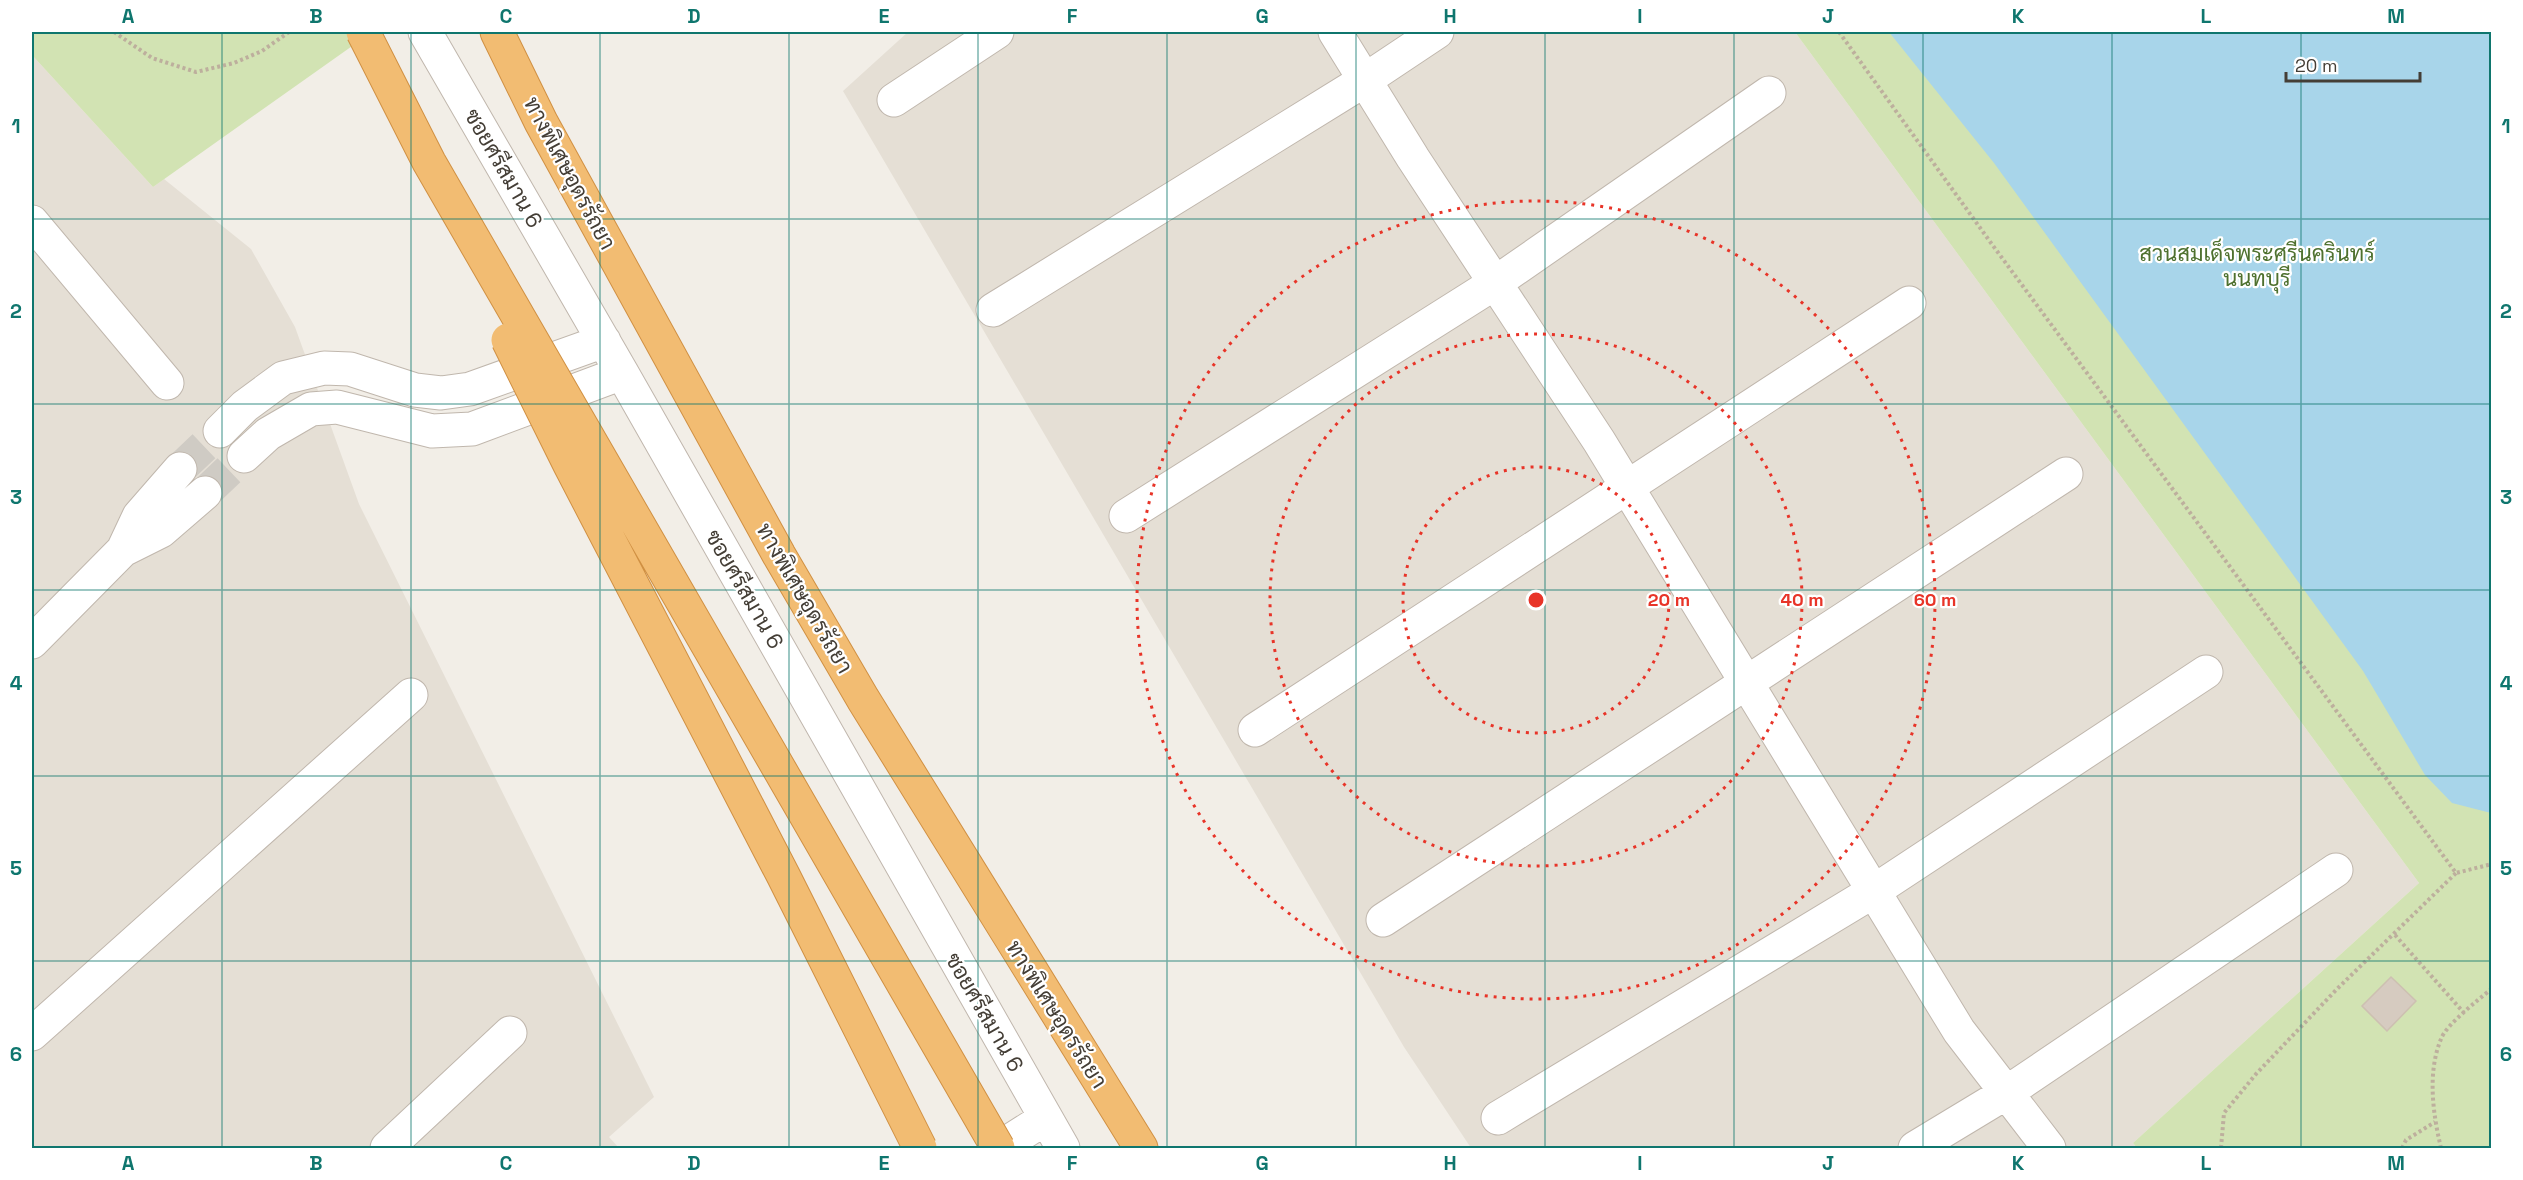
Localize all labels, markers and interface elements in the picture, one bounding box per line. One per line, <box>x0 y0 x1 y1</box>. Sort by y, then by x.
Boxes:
text: A <box>122 3 135 29</box>
text: B <box>309 3 323 29</box>
text: C <box>500 3 513 29</box>
text: D <box>687 3 701 29</box>
text: E <box>878 3 890 29</box>
text: F <box>1067 3 1078 29</box>
text: G <box>1255 3 1269 29</box>
text: H <box>1443 3 1457 29</box>
text: I <box>1637 3 1643 29</box>
text: J <box>1822 3 1834 29</box>
text: K <box>2012 3 2025 29</box>
text: L <box>2201 3 2212 29</box>
text: M <box>2387 3 2405 29</box>
scale bar <box>2286 45 2420 83</box>
text: 20 m <box>2295 54 2338 77</box>
street label: ทางพิเศษอุดรรัถยา <box>516 92 622 255</box>
street label: ซอยศรีสมาน 6 <box>459 103 549 233</box>
text: 1 <box>11 113 21 139</box>
text: 1 <box>2501 113 2511 139</box>
park label: สวนสมเด็จพระศรีนครินทร์ นนทบุรี <box>2139 238 2375 294</box>
text: 2 <box>10 298 22 324</box>
text: 2 <box>2500 298 2512 324</box>
text: 3 <box>10 484 22 510</box>
text: 3 <box>2500 484 2512 510</box>
street label: ทางพิเศษอุดรรัถยา <box>749 518 859 679</box>
street label: ซอยศรีสมาน 6 <box>700 524 790 654</box>
text: 20 m <box>1648 588 1690 611</box>
text: 40 m <box>1780 588 1824 611</box>
text: 60 m <box>1914 588 1956 611</box>
centre of rings <box>1526 590 1546 610</box>
text: 4 <box>10 670 23 696</box>
text: 4 <box>2500 670 2513 696</box>
text: 5 <box>10 855 22 881</box>
text: 5 <box>2500 855 2512 881</box>
street label: ทางพิเศษอุดรรัถยา <box>999 935 1114 1094</box>
street label: ซอยศรีสมาน 6 <box>940 947 1030 1077</box>
text: 6 <box>10 1041 22 1067</box>
text: 6 <box>2500 1041 2512 1067</box>
text: A <box>122 1150 135 1176</box>
text: B <box>309 1150 323 1176</box>
text: C <box>500 1150 513 1176</box>
text: D <box>687 1150 701 1176</box>
text: E <box>878 1150 890 1176</box>
text: F <box>1067 1150 1078 1176</box>
text: G <box>1255 1150 1269 1176</box>
text: H <box>1443 1150 1457 1176</box>
text: I <box>1637 1150 1643 1176</box>
text: J <box>1822 1150 1834 1176</box>
text: K <box>2012 1150 2025 1176</box>
text: L <box>2201 1150 2212 1176</box>
text: M <box>2387 1150 2405 1176</box>

